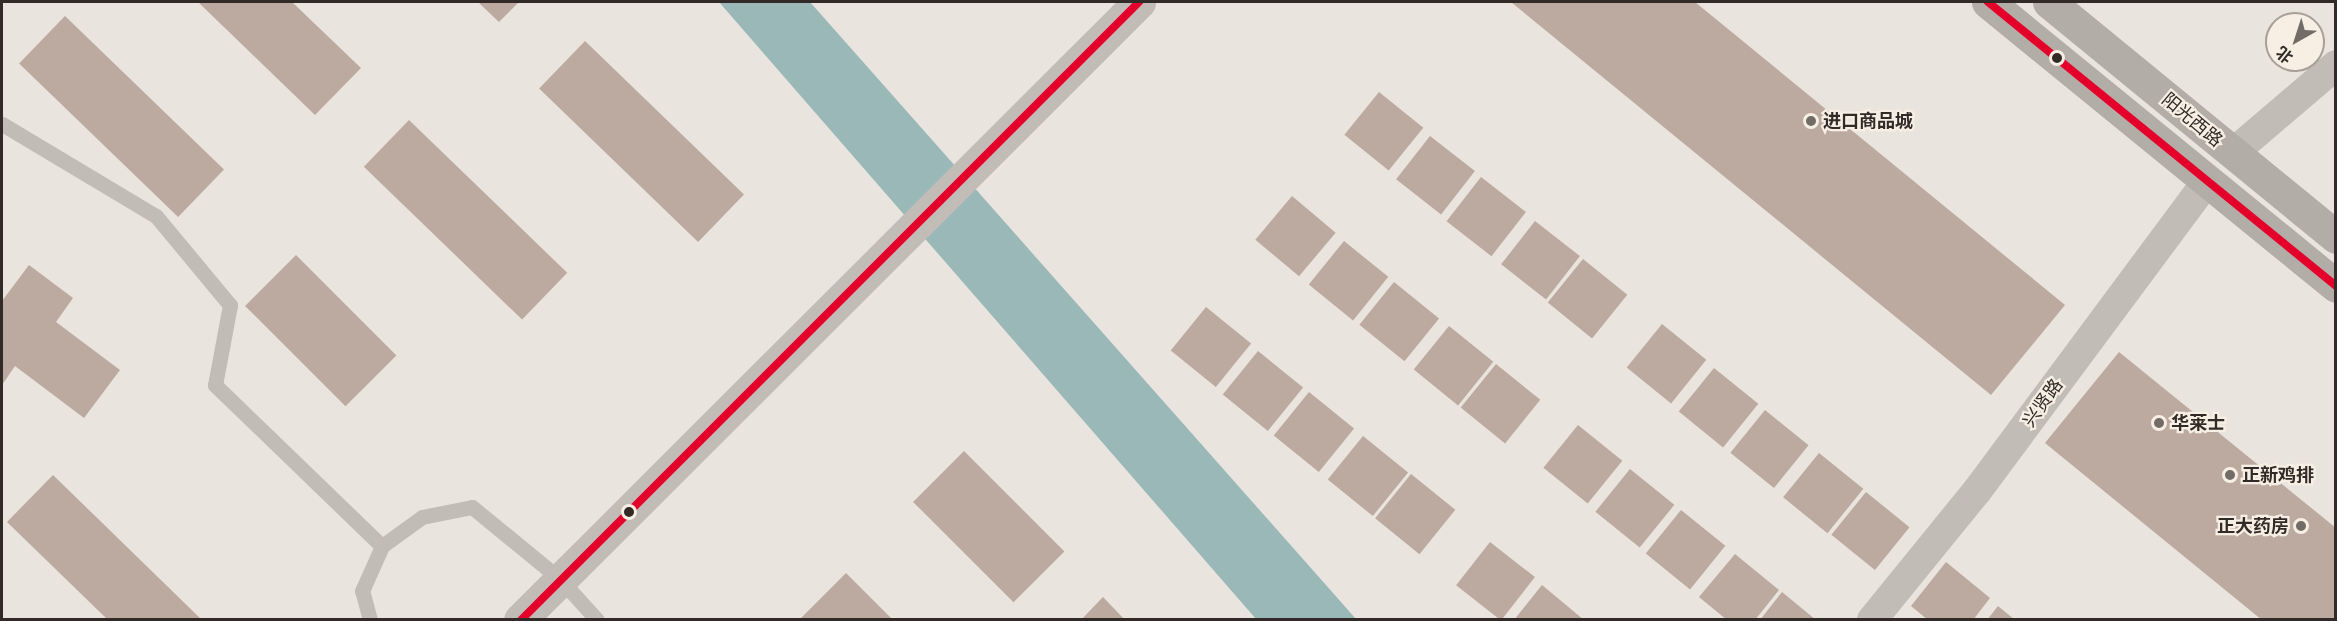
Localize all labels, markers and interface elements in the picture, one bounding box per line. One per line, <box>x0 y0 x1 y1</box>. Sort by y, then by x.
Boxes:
north arrow <box>2265 12 2325 72</box>
text: 北 <box>2272 42 2297 67</box>
unlabelled marker <box>2051 52 2063 64</box>
street label: 阳光西路 <box>2157 89 2227 151</box>
place label: 进口商品城 <box>1823 110 1913 132</box>
marker: 进口商品城 <box>1804 114 1818 128</box>
street label: 兴贤路 <box>2018 375 2068 431</box>
place label: 华莱士 <box>2171 412 2225 434</box>
marker: 华莱士 <box>2152 416 2166 430</box>
place label: 正新鸡排 <box>2242 464 2314 486</box>
marker: 正新鸡排 <box>2223 468 2237 482</box>
unlabelled marker <box>623 506 635 518</box>
place label: 正大药房 <box>2217 515 2289 537</box>
marker: 正大药房 <box>2294 519 2308 533</box>

